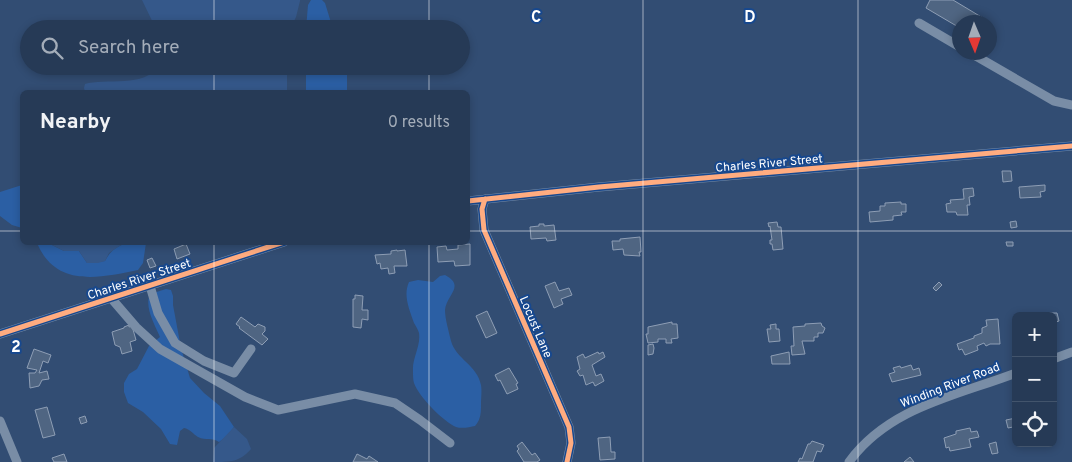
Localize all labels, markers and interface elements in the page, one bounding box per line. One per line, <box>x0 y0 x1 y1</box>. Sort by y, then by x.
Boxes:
text: C <box>531 8 541 28</box>
text: D <box>744 8 756 28</box>
north arrow <box>952 15 997 60</box>
search box <box>20 20 470 75</box>
icon: search <box>38 34 66 62</box>
text: Search here <box>78 36 180 60</box>
text: Nearby <box>40 109 111 136</box>
text: 0 results <box>388 113 450 133</box>
street label: Charles River Street <box>715 151 823 177</box>
street label: Charles River Street <box>86 256 193 304</box>
street label: Locust Lane <box>515 294 555 361</box>
map controls <box>1012 312 1057 447</box>
button: + <box>1012 312 1057 357</box>
text: 2 <box>11 338 21 358</box>
button: − <box>1012 357 1057 402</box>
street label: Winding River Road <box>898 360 1002 412</box>
button: locate <box>1012 402 1057 447</box>

